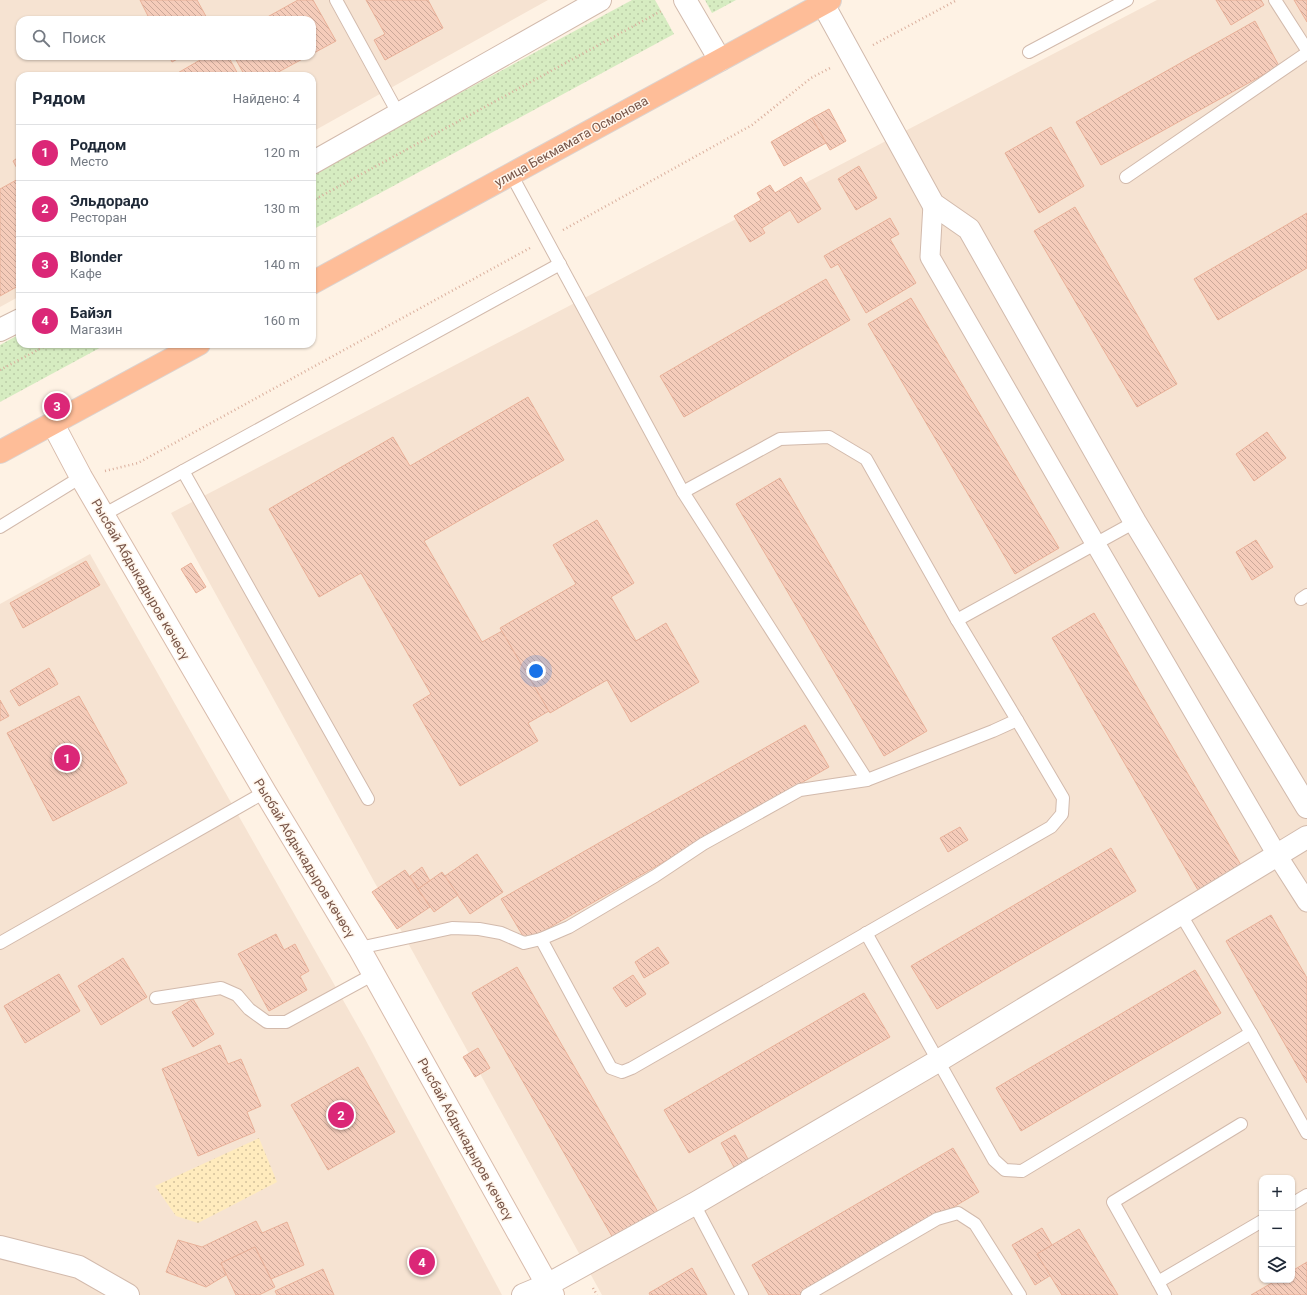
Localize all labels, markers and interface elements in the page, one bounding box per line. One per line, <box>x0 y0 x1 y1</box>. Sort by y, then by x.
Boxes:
search box <box>16 16 316 60</box>
icon: search <box>30 27 52 49</box>
text: Поиск <box>62 29 106 47</box>
text: Рядом <box>32 88 86 108</box>
text: Найдено: 4 <box>233 91 300 106</box>
street label: улица Бекмамата Осмонова <box>492 93 651 190</box>
text: Роддом <box>70 136 126 154</box>
text: 1 <box>41 145 49 160</box>
text: 120 m <box>263 145 300 160</box>
text: Место <box>70 154 108 169</box>
text: Эльдорадо <box>70 192 149 210</box>
text: 2 <box>41 201 49 216</box>
text: 130 m <box>263 201 300 216</box>
text: Ресторан <box>70 210 127 225</box>
text: Blonder <box>70 248 122 266</box>
text: 3 <box>41 257 49 272</box>
text: 140 m <box>263 257 300 272</box>
text: Кафе <box>70 266 102 281</box>
text: Байэл <box>70 304 112 322</box>
text: 4 <box>41 313 49 328</box>
text: 160 m <box>263 313 300 328</box>
text: Магазин <box>70 322 123 337</box>
pin: 3 <box>44 391 70 421</box>
street label: Рысбай Абдыкадыров көчөсү <box>88 496 193 663</box>
your location <box>526 661 546 681</box>
pin: 1 <box>54 743 80 773</box>
street label: Рысбай Абдыкадыров көчөсү <box>251 776 358 941</box>
street label: Рысбай Абдыкадыров көчөсү <box>415 1056 517 1223</box>
pin: 2 <box>328 1100 354 1130</box>
map controls <box>1259 1175 1295 1283</box>
button: + <box>1259 1175 1295 1211</box>
button: − <box>1259 1211 1295 1247</box>
pin: 4 <box>409 1247 435 1277</box>
button: layers <box>1259 1247 1295 1283</box>

